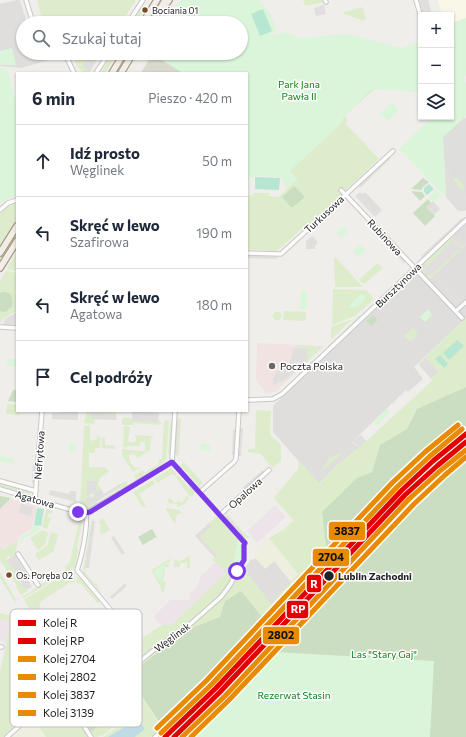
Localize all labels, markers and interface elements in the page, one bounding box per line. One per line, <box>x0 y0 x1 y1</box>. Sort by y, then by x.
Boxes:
marker: Bociania 01 <box>140 5 150 15</box>
place label: Bociania 01 <box>152 5 198 16</box>
map controls <box>418 12 454 120</box>
button: + <box>418 12 454 48</box>
search box <box>16 16 248 60</box>
icon: search <box>30 27 52 49</box>
text: Szukaj tutaj <box>62 29 142 47</box>
button: − <box>418 48 454 84</box>
park label: Park Jana Pawła II <box>278 78 320 102</box>
button: layers <box>418 84 454 120</box>
text: 6 min <box>32 88 75 109</box>
text: Pieszo · 420 m <box>148 90 232 106</box>
text: Idź prosto <box>70 144 140 162</box>
icon: ahead <box>32 150 54 172</box>
text: 50 m <box>202 153 232 169</box>
text: Węglinek <box>70 162 124 178</box>
street label: Turkusowa <box>302 193 346 235</box>
text: Skręć w lewo <box>70 216 160 234</box>
street label: Rubinowa <box>365 216 405 258</box>
icon: left <box>32 222 54 244</box>
text: 190 m <box>196 225 232 241</box>
text: Szafirowa <box>70 234 129 250</box>
street label: Bursztynowa <box>372 260 424 310</box>
text: Skręć w lewo <box>70 288 160 306</box>
icon: left <box>32 294 54 316</box>
text: 180 m <box>196 297 232 313</box>
text: Agatowa <box>70 306 122 322</box>
place label: Poczta Polska <box>280 360 343 372</box>
marker: Poczta Polska <box>267 361 277 371</box>
icon: arrive <box>32 366 54 388</box>
text: Cel podróży <box>70 368 153 386</box>
street label: Nefrytowa <box>31 430 47 480</box>
street label: Opalowa <box>226 475 264 511</box>
street label: Agatowa <box>14 488 56 510</box>
route end <box>69 503 87 521</box>
line badge: 3837 <box>328 521 366 541</box>
text: 3837 <box>334 524 360 537</box>
line badge: 2704 <box>312 548 350 567</box>
text: 2704 <box>318 550 344 563</box>
route start <box>228 562 246 580</box>
marker: Lublin Zachodni <box>322 569 336 583</box>
marker: Os. Poręba 02 <box>4 570 14 580</box>
place label: Os. Poręba 02 <box>16 570 73 581</box>
place label: Lublin Zachodni <box>338 570 412 582</box>
line badge: R <box>306 574 322 593</box>
text: R <box>310 577 318 590</box>
line badge: RP <box>286 600 309 619</box>
text: RP <box>291 602 305 615</box>
legend <box>10 609 142 727</box>
text: Kolej R <box>43 616 78 629</box>
street label: Węglinek <box>152 619 193 654</box>
line badge: 2802 <box>262 626 300 645</box>
text: 2802 <box>268 628 294 641</box>
text: Kolej RP <box>43 634 84 647</box>
park label: Las "Stary Gaj" <box>351 648 417 660</box>
text: Kolej 2704 <box>43 652 96 665</box>
text: Kolej 2802 <box>43 670 96 683</box>
text: Kolej 3837 <box>43 688 95 701</box>
park label: Rezerwat Stasin <box>258 689 330 701</box>
text: Kolej 3139 <box>43 706 94 719</box>

